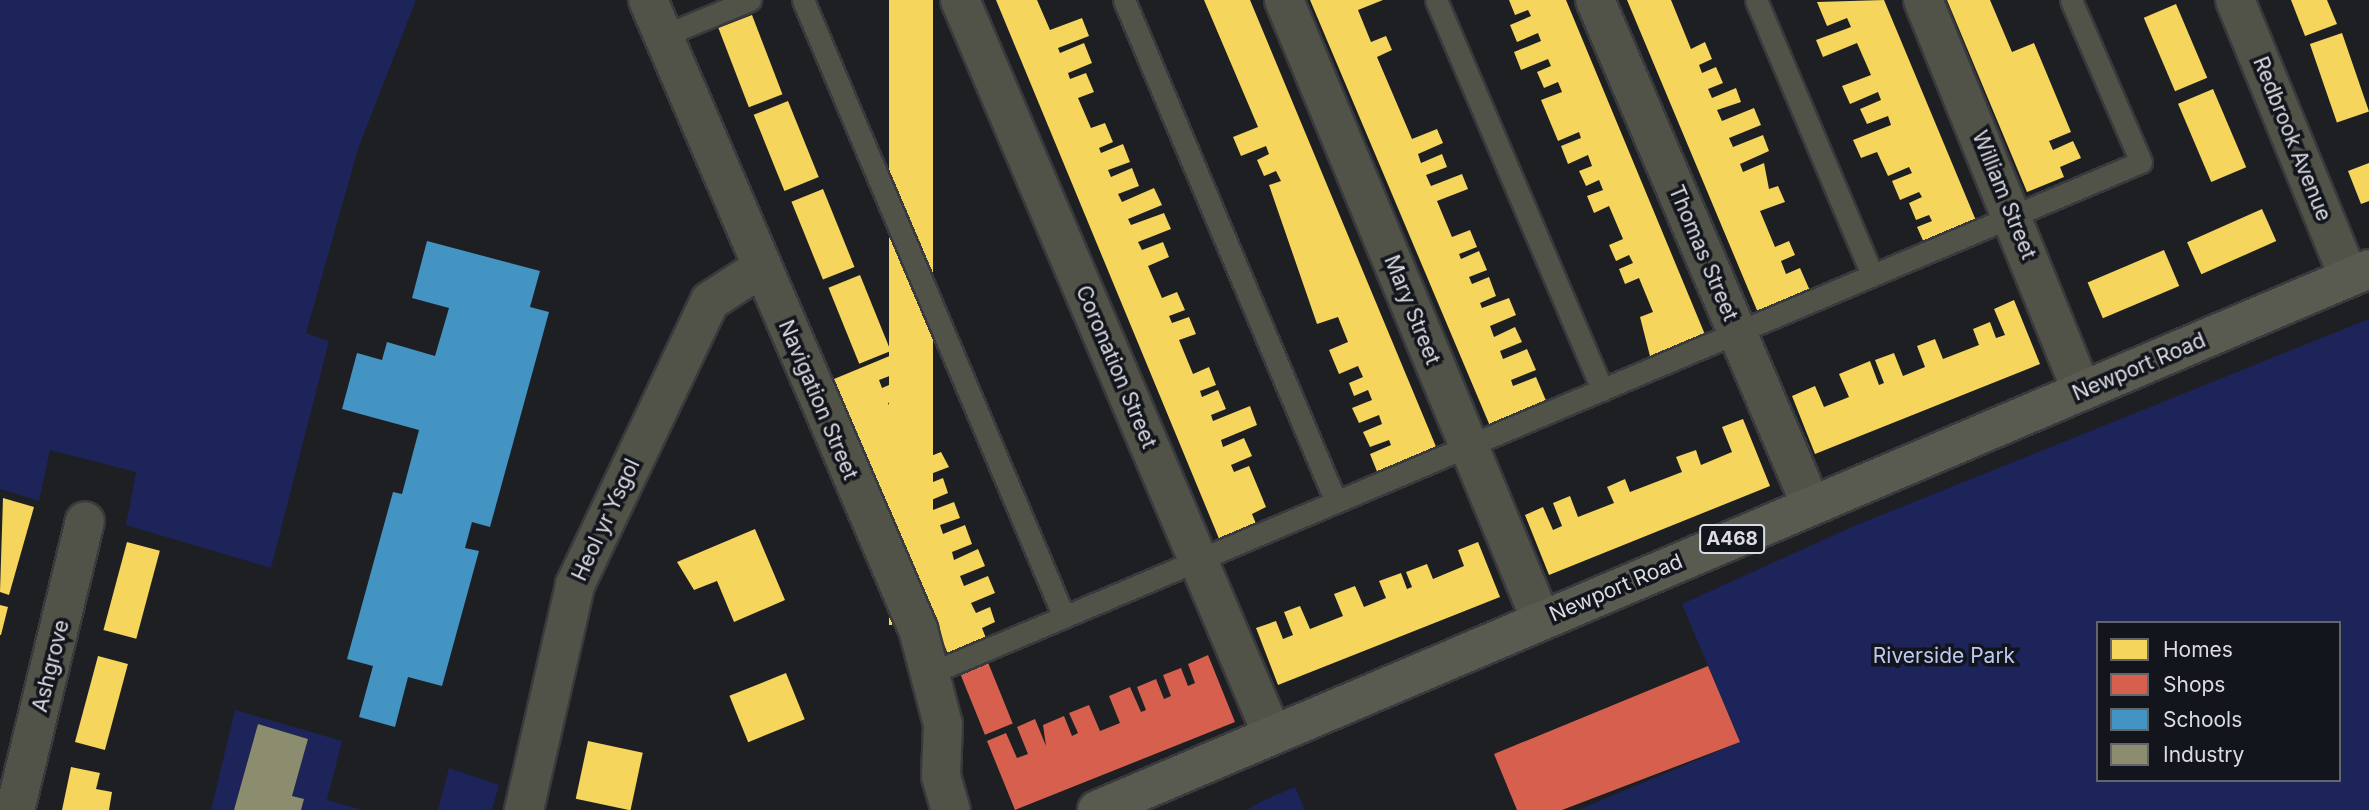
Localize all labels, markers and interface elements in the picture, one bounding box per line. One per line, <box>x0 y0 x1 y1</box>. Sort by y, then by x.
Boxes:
street label: Redbrook Avenue <box>2248 53 2336 225</box>
street label: William Street <box>1967 127 2041 263</box>
street label: Thomas Street <box>1663 181 1743 325</box>
street label: Mary Street <box>1379 252 1445 368</box>
street label: Coronation Street <box>1070 282 1162 452</box>
street label: Navigation Street <box>773 316 863 484</box>
street label: Newport Road <box>2069 328 2209 406</box>
street label: Heol yr Ysgol <box>567 455 645 585</box>
road number: A468 <box>1699 524 1765 554</box>
street label: Newport Road <box>1546 549 1686 627</box>
street label: Ashgrove <box>27 617 75 715</box>
legend <box>2096 621 2341 782</box>
text: Homes <box>2163 637 2233 662</box>
park label: Riverside Park <box>1873 643 2015 669</box>
text: Shops <box>2163 672 2225 697</box>
text: Schools <box>2163 707 2242 732</box>
text: Industry <box>2163 742 2244 767</box>

